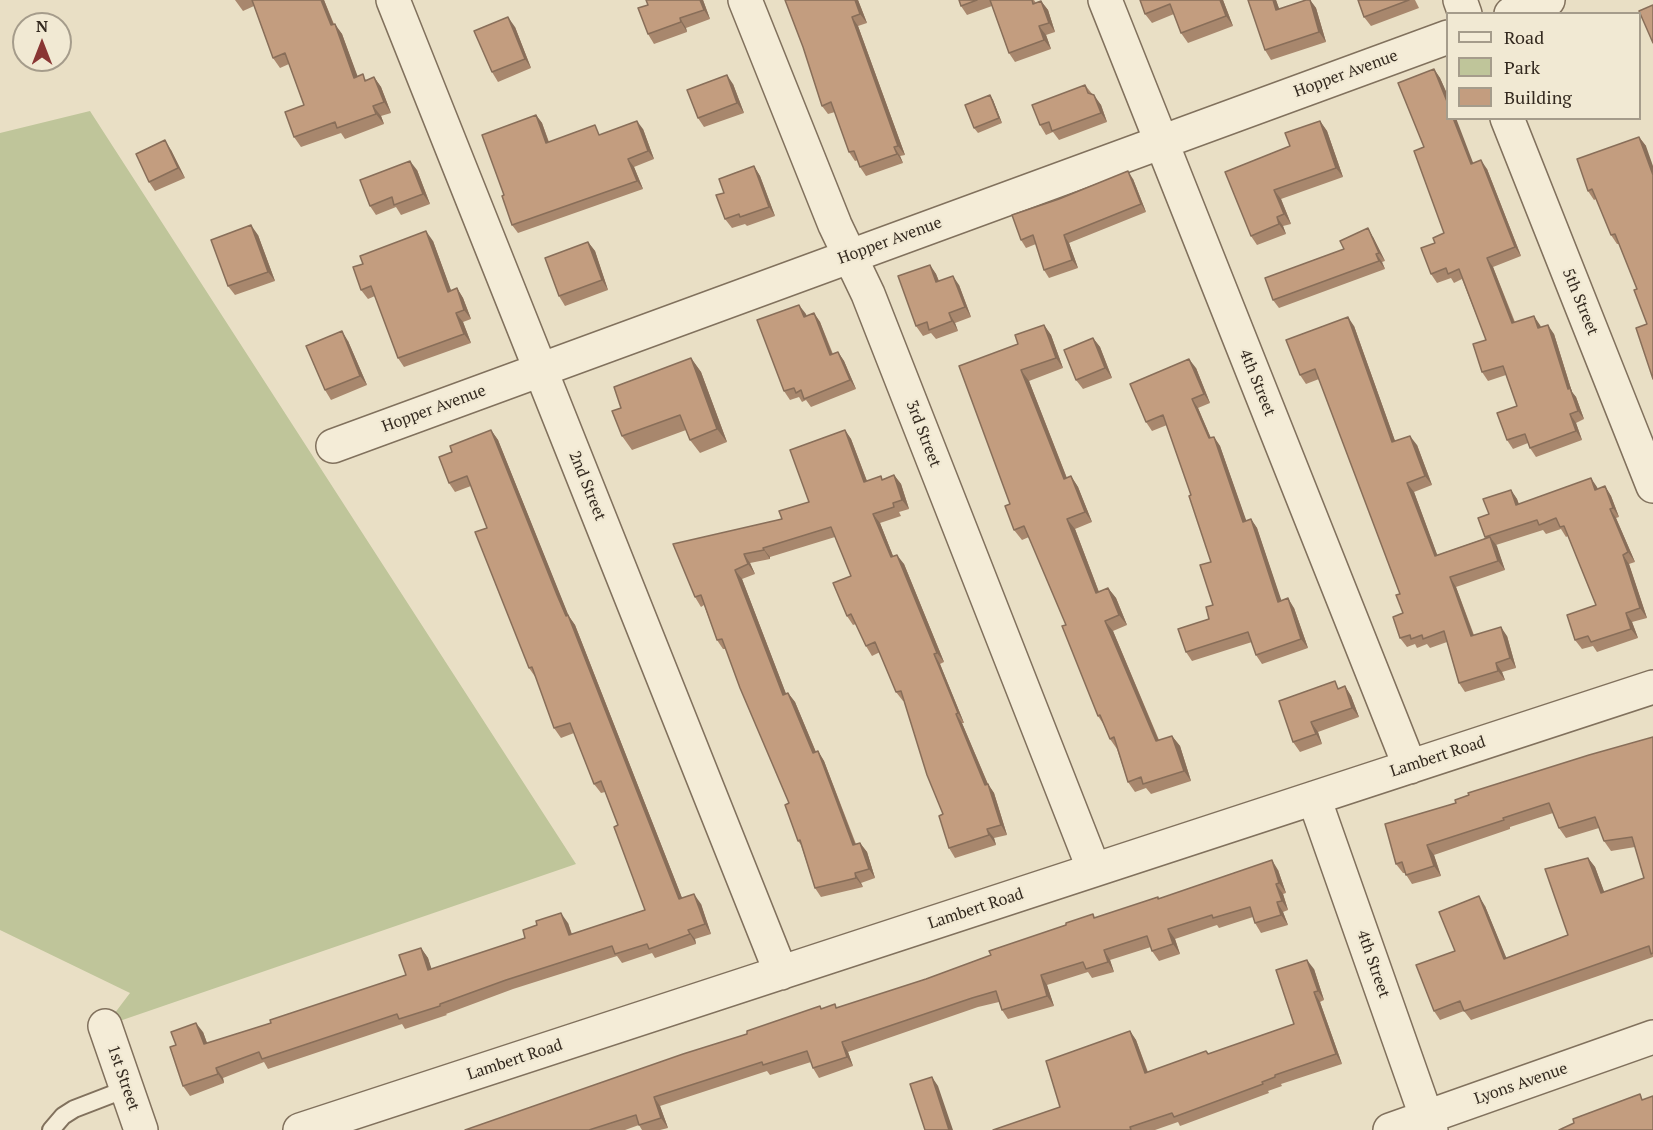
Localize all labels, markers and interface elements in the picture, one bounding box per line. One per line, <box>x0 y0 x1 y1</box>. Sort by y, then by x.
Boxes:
north arrow <box>12 12 72 72</box>
legend <box>1446 12 1641 120</box>
text: N <box>36 15 48 37</box>
text: Road <box>1504 25 1544 49</box>
street label: Hopper Avenue <box>1291 46 1401 102</box>
text: Park <box>1504 55 1540 79</box>
text: Building <box>1504 85 1572 109</box>
street label: Hopper Avenue <box>835 213 945 269</box>
street label: 5th Street <box>1558 266 1602 338</box>
street label: 4th Street <box>1235 347 1279 419</box>
street label: Hopper Avenue <box>379 381 489 437</box>
street label: 3rd Street <box>901 398 945 470</box>
street label: 2nd Street <box>564 448 610 524</box>
street label: Lambert Road <box>1388 733 1488 781</box>
street label: Lambert Road <box>926 885 1026 933</box>
street label: 4th Street <box>1352 928 1394 1000</box>
street label: Lambert Road <box>465 1036 565 1084</box>
street label: 1st Street <box>103 1043 143 1113</box>
street label: Lyons Avenue <box>1472 1059 1570 1109</box>

